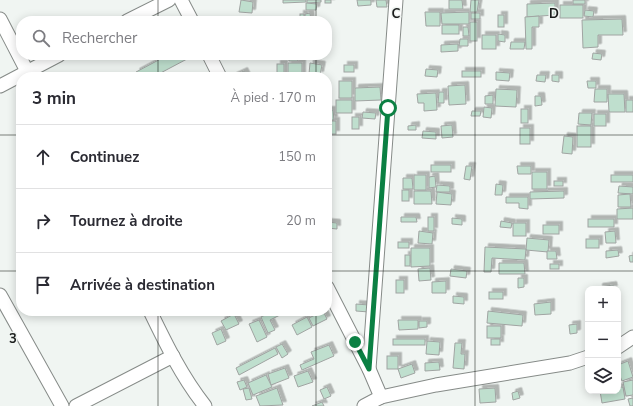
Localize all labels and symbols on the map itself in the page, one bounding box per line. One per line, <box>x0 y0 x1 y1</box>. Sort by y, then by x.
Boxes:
text: C <box>392 5 401 23</box>
text: D <box>549 5 559 23</box>
route start <box>379 99 397 117</box>
text: 3 <box>9 330 17 348</box>
route end <box>346 333 364 351</box>

